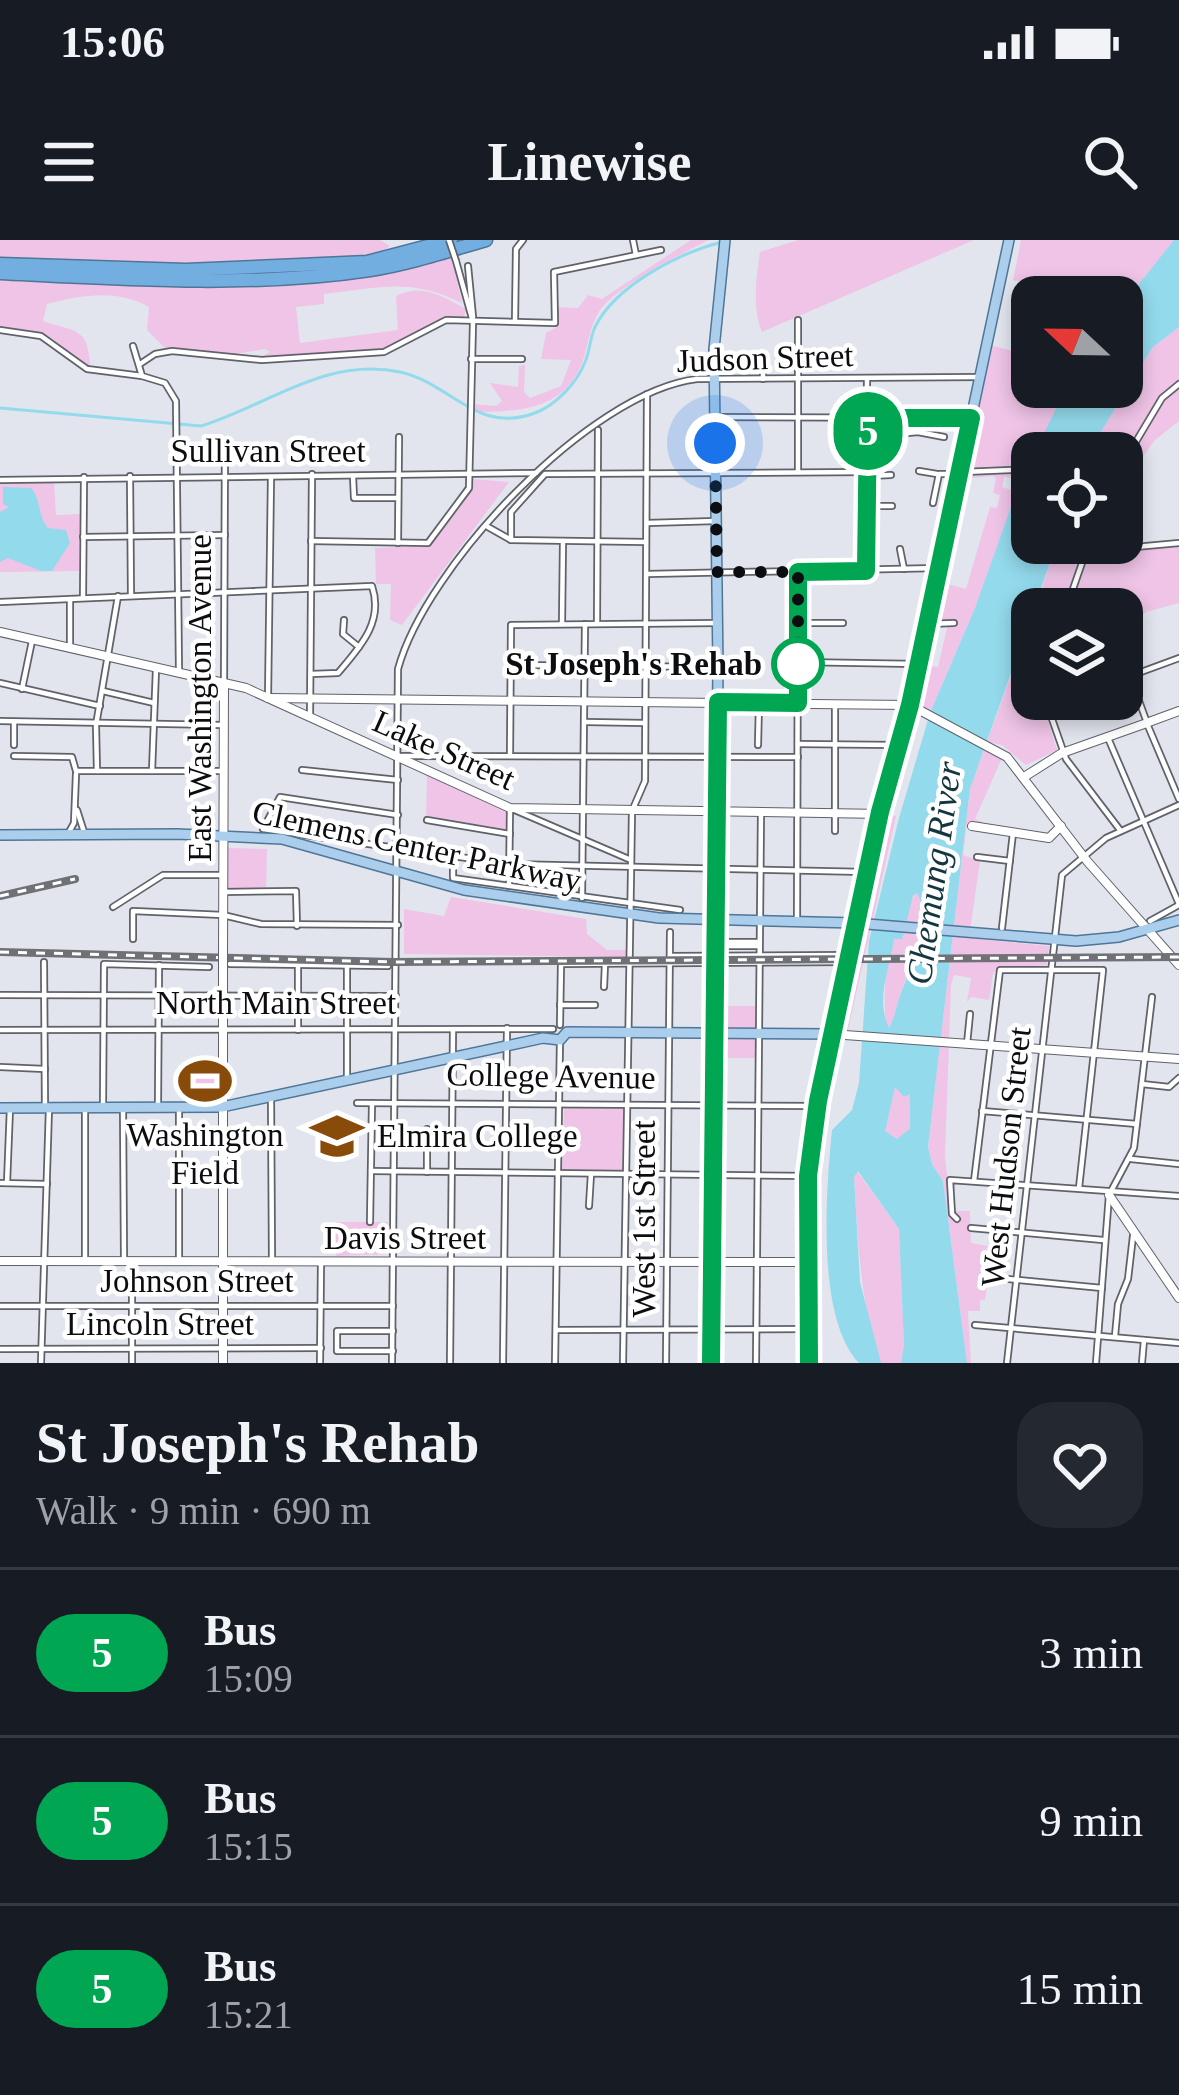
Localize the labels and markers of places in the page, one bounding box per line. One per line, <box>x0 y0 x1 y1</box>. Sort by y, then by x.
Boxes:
marker: St Joseph's Rehab <box>773 639 823 689</box>
place label: St Joseph's Rehab <box>505 646 762 682</box>
sports icon: Washington Field <box>176 1052 234 1110</box>
school or university icon: Elmira College <box>308 1107 366 1165</box>
place label: Washington Field <box>127 1117 283 1191</box>
place label: Elmira College <box>377 1118 578 1154</box>

